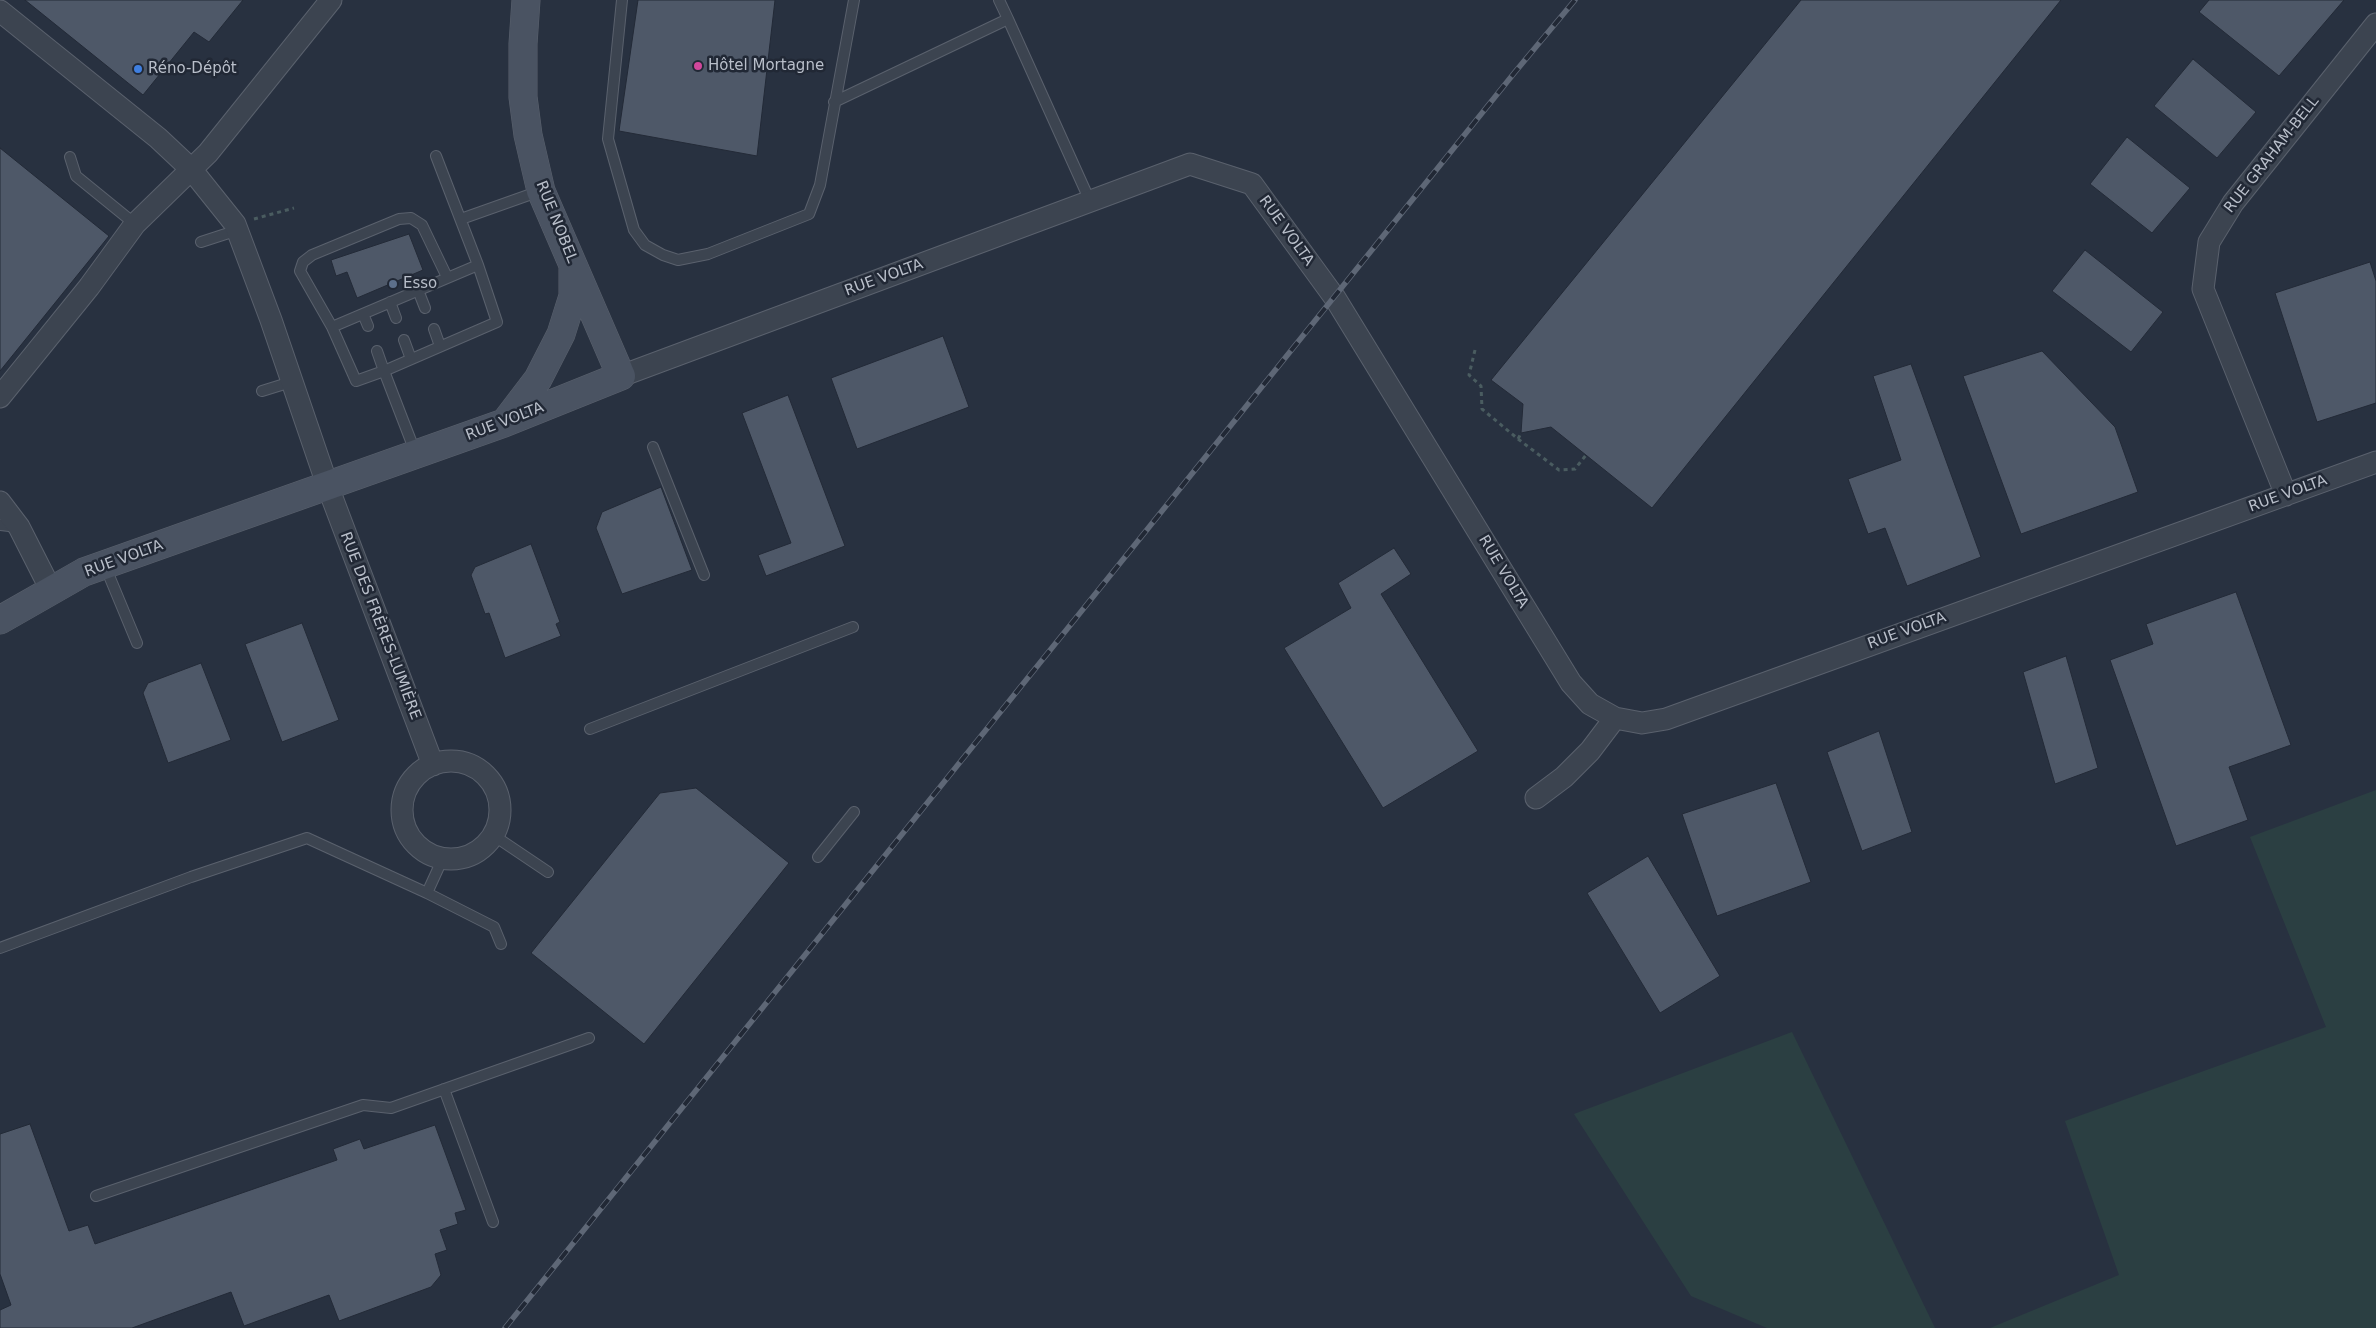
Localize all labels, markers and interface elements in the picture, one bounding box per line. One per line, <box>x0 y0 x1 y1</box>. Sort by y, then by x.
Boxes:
place label: Hôtel Mortagne <box>708 57 824 75</box>
place label: Réno-Dépôt <box>148 60 237 78</box>
marker: Hôtel Mortagne <box>692 60 704 72</box>
marker: Réno-Dépôt <box>132 63 144 75</box>
street label: RUE GRAHAM-BELL <box>2221 93 2323 217</box>
street label: RUE NOBEL <box>531 178 581 266</box>
street label: RUE VOLTA <box>1255 193 1317 269</box>
street label: RUE VOLTA <box>842 256 926 300</box>
place label: Esso <box>403 275 437 293</box>
marker: Esso <box>387 278 399 290</box>
street label: RUE VOLTA <box>463 399 547 445</box>
street label: RUE VOLTA <box>2246 472 2330 516</box>
street label: RUE DES FRÈRES-LUMIÈRE <box>336 530 424 722</box>
street label: RUE VOLTA <box>1474 532 1532 612</box>
street label: RUE VOLTA <box>82 537 166 581</box>
street label: RUE VOLTA <box>1865 609 1949 653</box>

